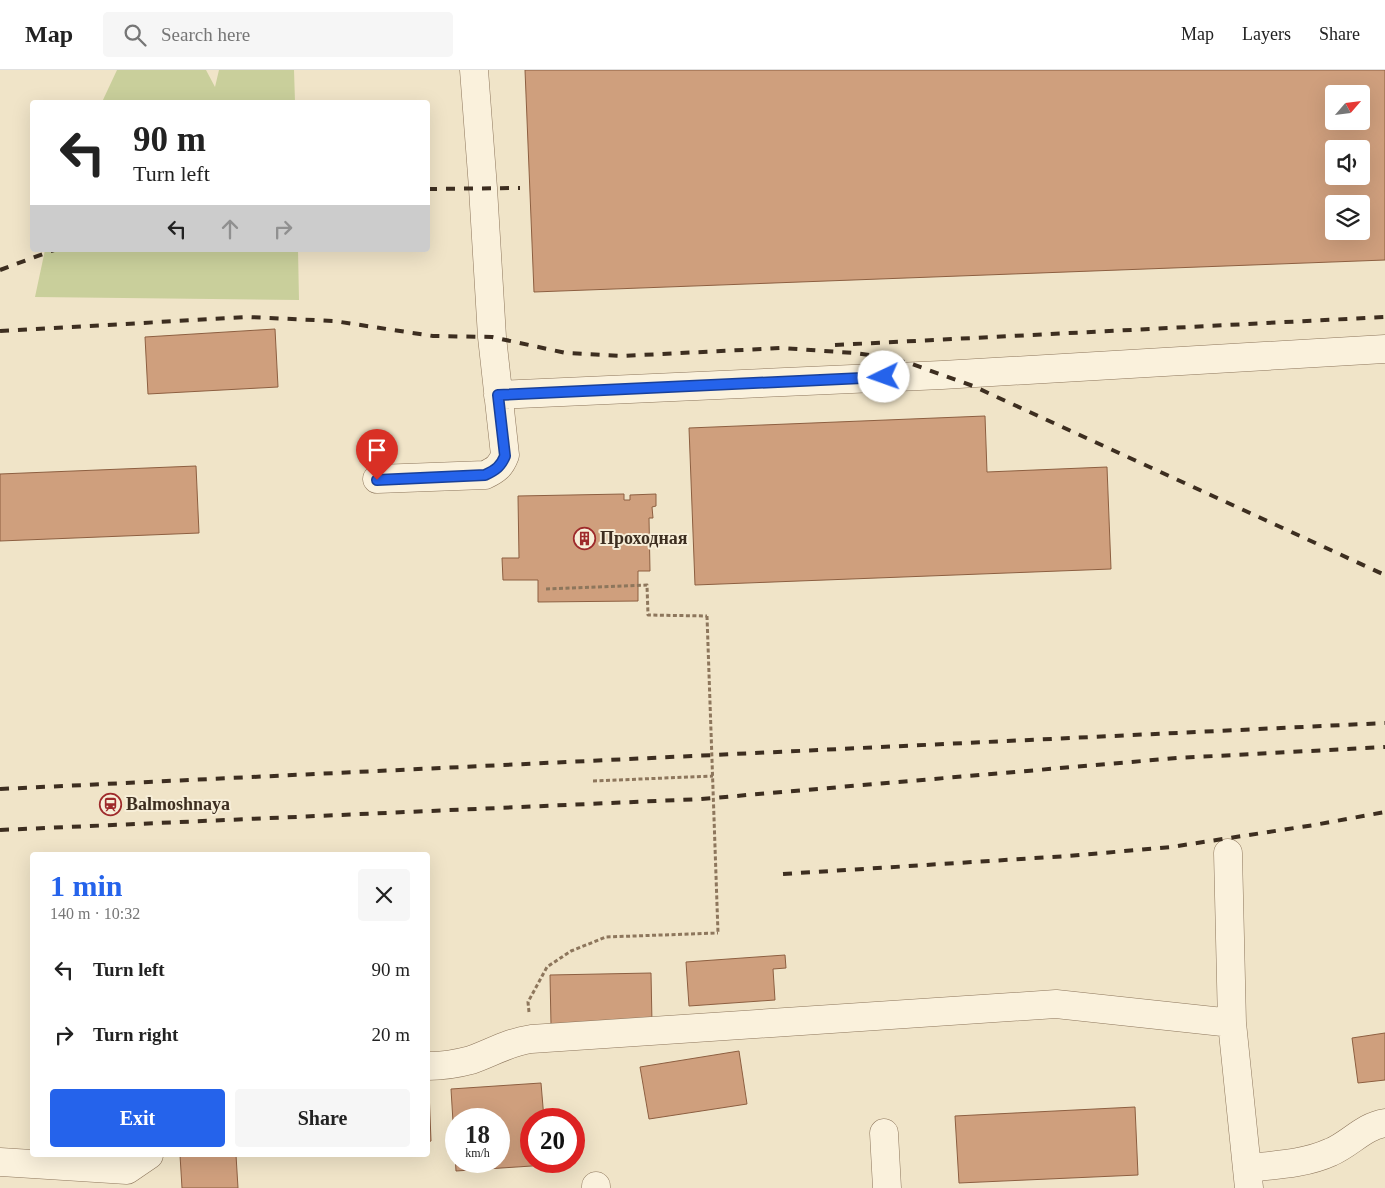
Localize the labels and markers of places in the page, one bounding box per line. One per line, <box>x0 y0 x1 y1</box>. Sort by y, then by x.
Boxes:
pin <box>356 429 398 480</box>
building icon: Проходная <box>572 526 596 550</box>
place label: Проходная <box>600 528 688 548</box>
station icon: Balmoshnaya <box>98 792 122 816</box>
place label: Balmoshnaya <box>126 794 230 814</box>

